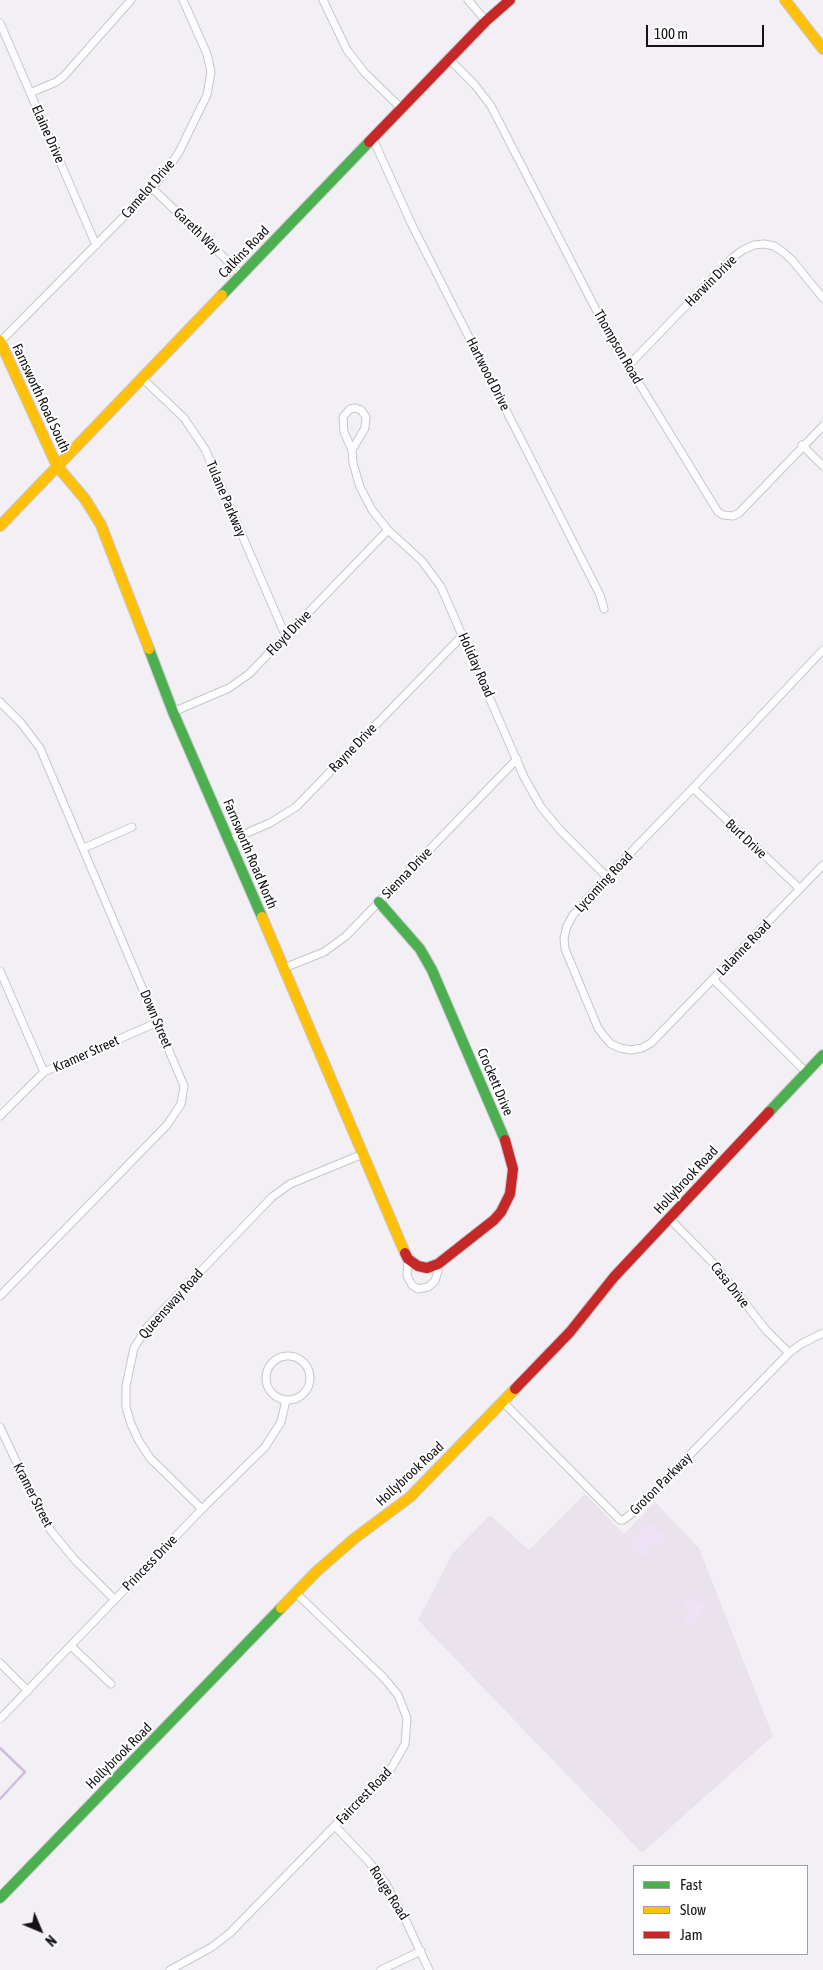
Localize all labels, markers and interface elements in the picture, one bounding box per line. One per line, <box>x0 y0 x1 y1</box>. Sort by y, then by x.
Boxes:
scale bar <box>648 15 766 47</box>
text: 100 m <box>654 25 688 42</box>
street label: Elaine Drive <box>28 102 68 166</box>
street label: Camelot Drive <box>118 156 178 222</box>
street label: Gareth Way <box>170 204 224 258</box>
street label: Calkins Road <box>215 222 273 282</box>
street label: Harwin Drive <box>682 252 740 310</box>
street label: Thompson Road <box>590 307 646 387</box>
street label: Hartwood Drive <box>462 335 514 413</box>
street label: Farnsworth Road South <box>8 341 74 455</box>
street label: Tulane Parkway <box>202 458 250 540</box>
street label: Floyd Drive <box>263 607 315 659</box>
street label: Holiday Road <box>454 630 498 700</box>
street label: Rayne Drive <box>326 720 380 776</box>
street label: Farnsworth Road North <box>219 797 281 911</box>
street label: Burt Drive <box>722 816 770 862</box>
street label: Sienna Drive <box>379 844 435 902</box>
street label: Lycoming Road <box>572 848 636 916</box>
street label: Lalanne Road <box>713 917 775 979</box>
street label: Down Street <box>136 987 176 1051</box>
street label: Kramer Street <box>50 1032 122 1076</box>
street label: Crockett Drive <box>473 1046 517 1118</box>
street label: Hollybrook Road <box>650 1143 722 1217</box>
street label: Casa Drive <box>707 1259 753 1311</box>
street label: Queensway Road <box>135 1266 207 1342</box>
street label: Hollybrook Road <box>373 1438 447 1510</box>
street label: Groton Parkway <box>626 1449 696 1519</box>
street label: Kramer Street <box>10 1460 56 1530</box>
street label: Princess Drive <box>119 1531 181 1595</box>
street label: Hollybrook Road <box>82 1719 156 1793</box>
street label: Faircrest Road <box>333 1764 395 1828</box>
street label: Rouge Road <box>366 1863 412 1923</box>
legend <box>633 1865 808 1955</box>
text: Fast <box>680 1876 702 1893</box>
text: Slow <box>680 1901 706 1918</box>
north arrow <box>15 1905 65 1955</box>
text: Jam <box>680 1926 703 1943</box>
text: N <box>42 1932 59 1949</box>

